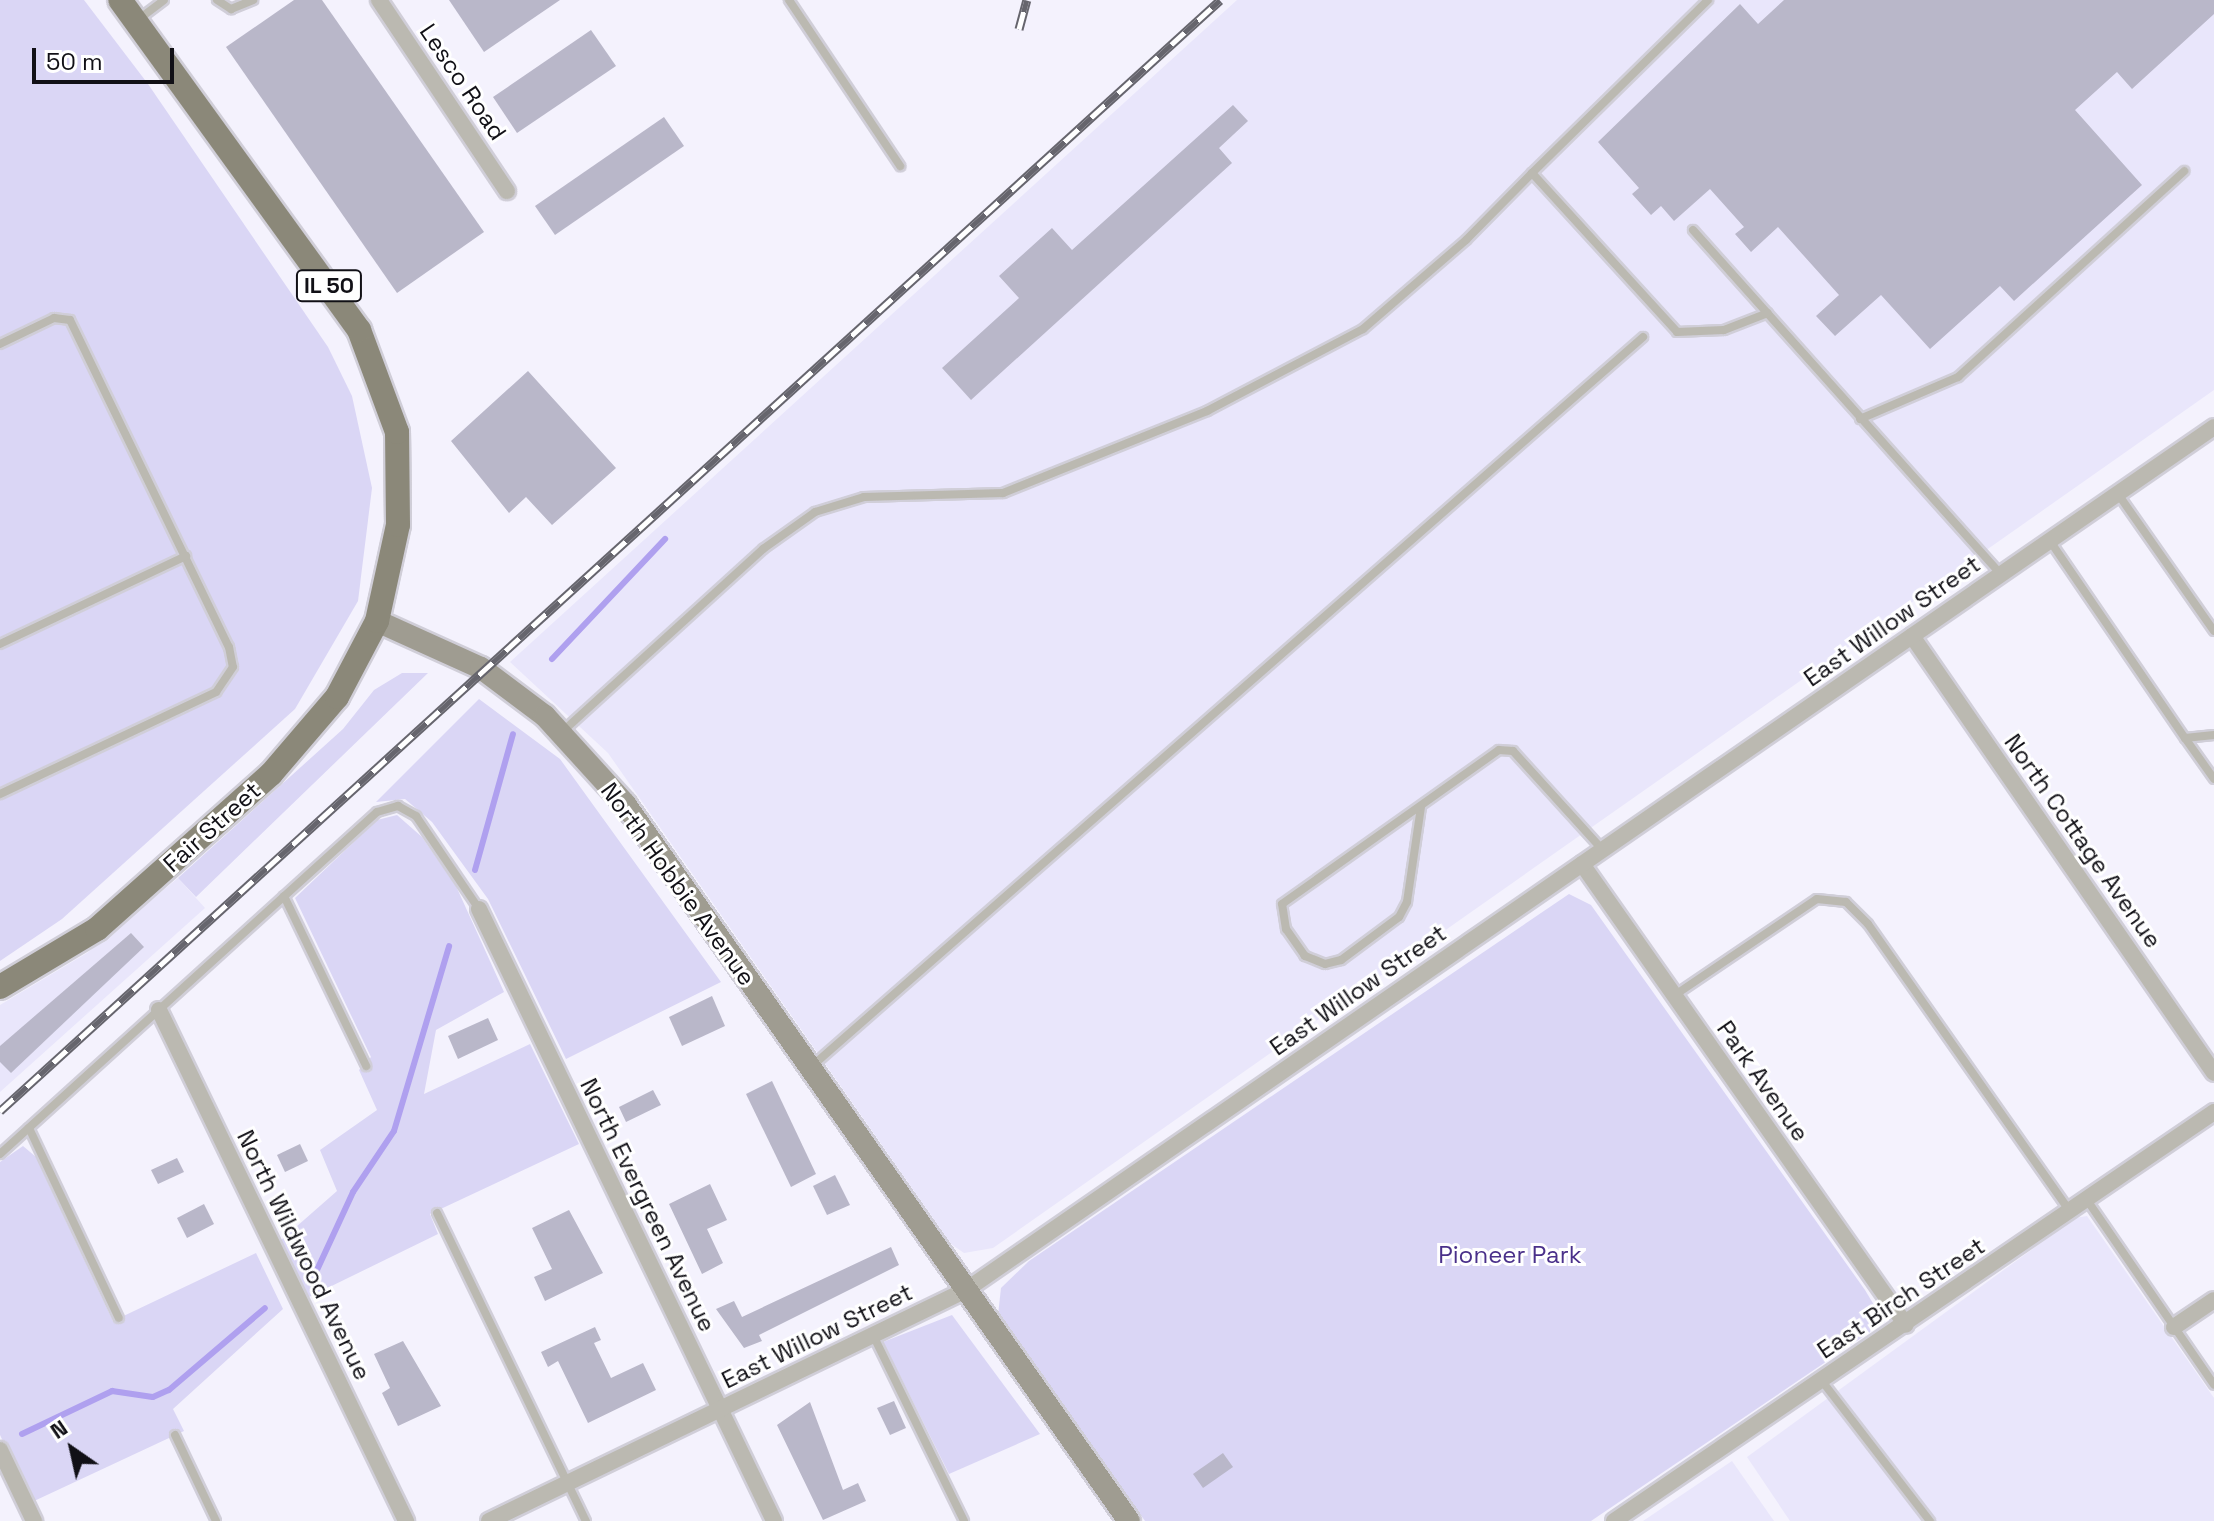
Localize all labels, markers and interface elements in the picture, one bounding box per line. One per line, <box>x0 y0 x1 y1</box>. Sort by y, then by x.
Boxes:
street label: Lesco Road <box>414 18 512 146</box>
scale bar <box>36 32 178 82</box>
text: 50 m <box>46 46 103 77</box>
road number: IL 50 <box>295 268 363 304</box>
street label: East Willow Street <box>1798 549 1986 693</box>
street label: North Cottage Avenue <box>1998 728 2168 954</box>
street label: Fair Street <box>157 776 267 878</box>
street label: North Hobbie Avenue <box>595 777 761 991</box>
street label: East Willow Street <box>1264 918 1452 1062</box>
street label: Park Avenue <box>1711 1015 1815 1147</box>
street label: North Evergreen Avenue <box>574 1073 722 1337</box>
street label: North Wildwood Avenue <box>231 1125 377 1385</box>
street label: East Birch Street <box>1812 1231 1990 1365</box>
park label: Pioneer Park <box>1438 1241 1582 1269</box>
street label: East Willow Street <box>717 1277 917 1395</box>
north arrow <box>32 1409 112 1489</box>
text: N <box>45 1413 73 1445</box>

